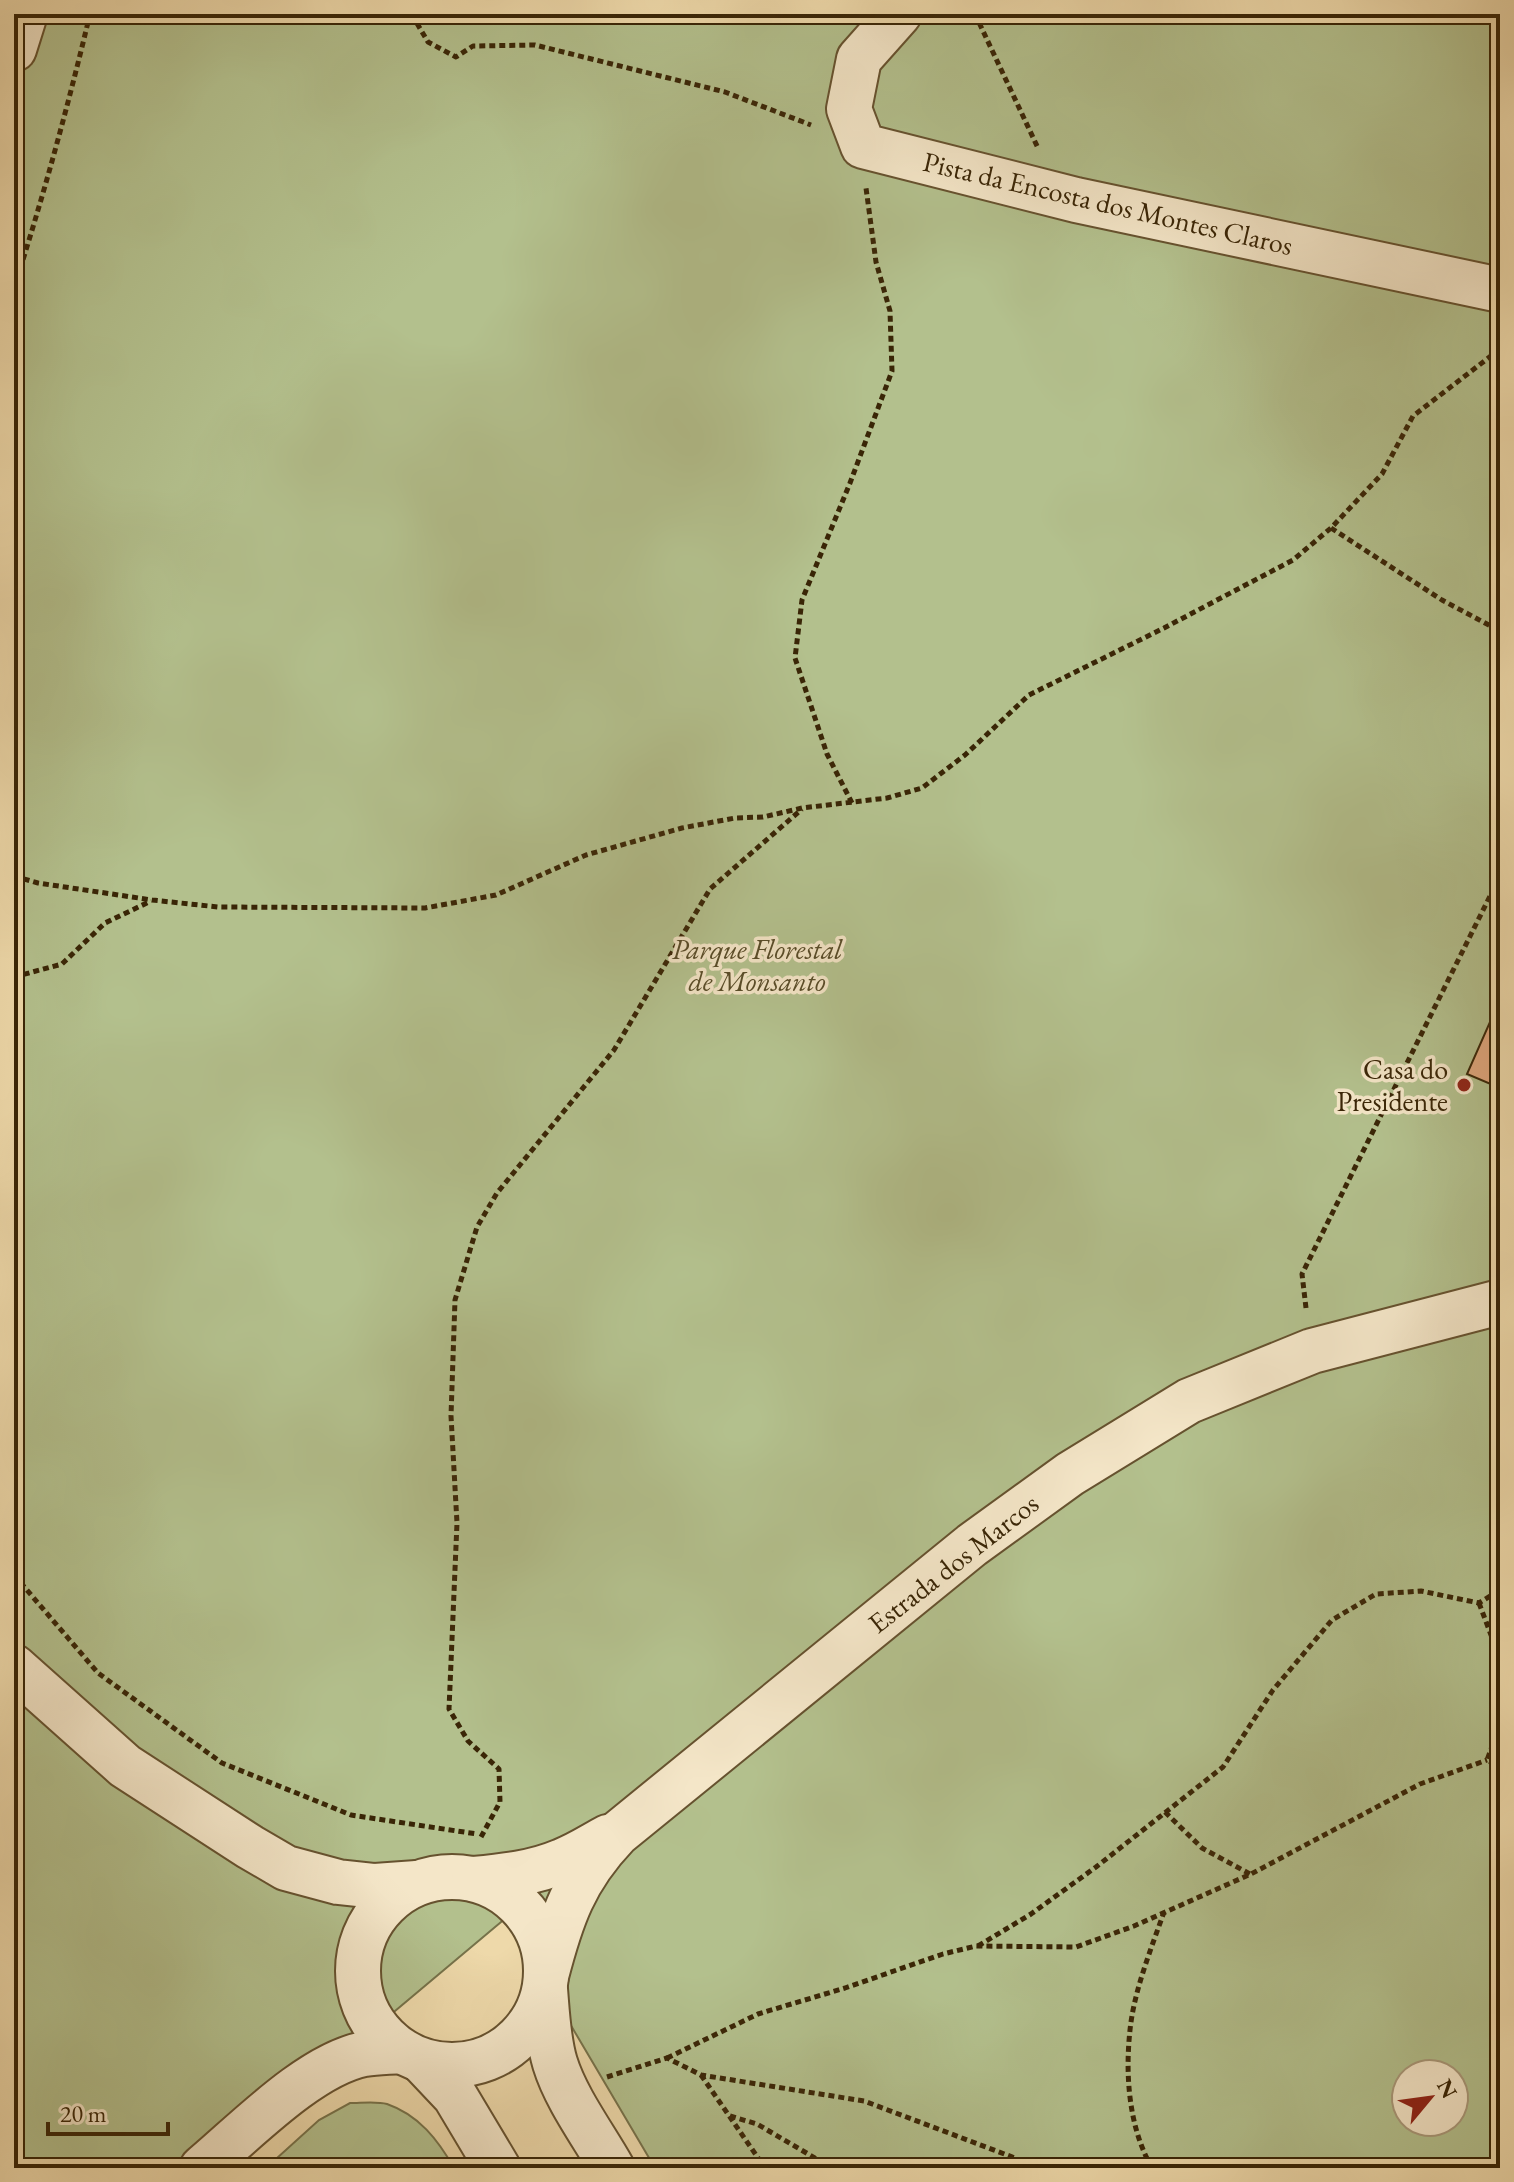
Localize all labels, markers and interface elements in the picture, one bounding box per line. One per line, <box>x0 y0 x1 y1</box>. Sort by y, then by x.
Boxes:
street label: Pista da Encosta dos Montes Claros <box>920 143 1296 263</box>
park label: Parque Florestal de Monsanto <box>672 931 843 999</box>
place label: Casa do Presidente <box>1337 1051 1448 1119</box>
marker: Casa do Presidente <box>1455 1076 1473 1094</box>
street label: Estrada dos Marcos <box>860 1485 1046 1641</box>
north arrow <box>1390 2058 1470 2138</box>
text: N <box>1430 2074 1464 2104</box>
scale bar <box>48 2086 168 2136</box>
text: 20 m <box>60 2098 107 2129</box>

